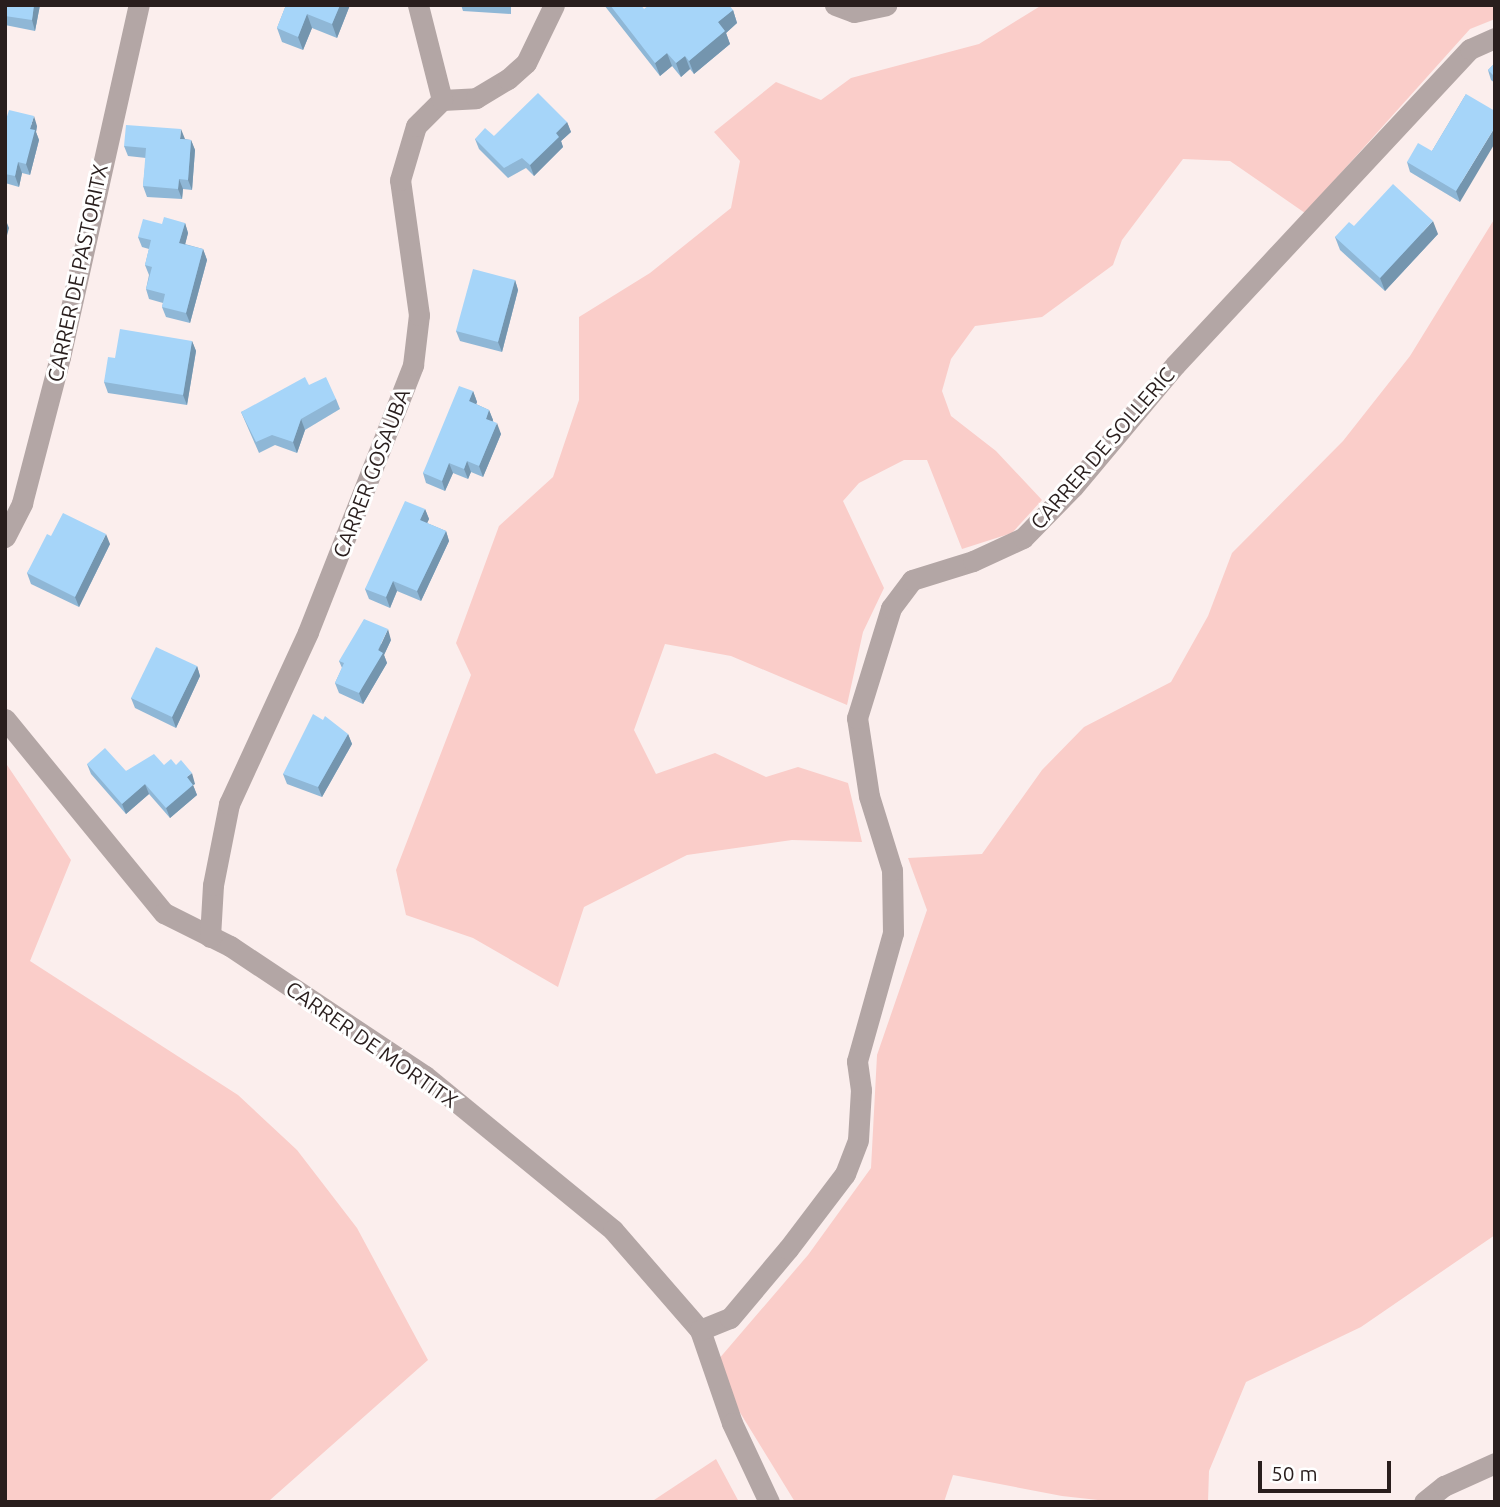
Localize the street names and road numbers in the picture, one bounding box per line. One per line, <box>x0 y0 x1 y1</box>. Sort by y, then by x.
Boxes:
street label: CARRER DE PASTORITX <box>42 162 112 384</box>
street label: CARRER DE SOLLERIC <box>1025 362 1179 534</box>
street label: CARRER GOSAUBA <box>327 385 415 561</box>
street label: CARRER DE MORTITX <box>281 975 463 1113</box>

